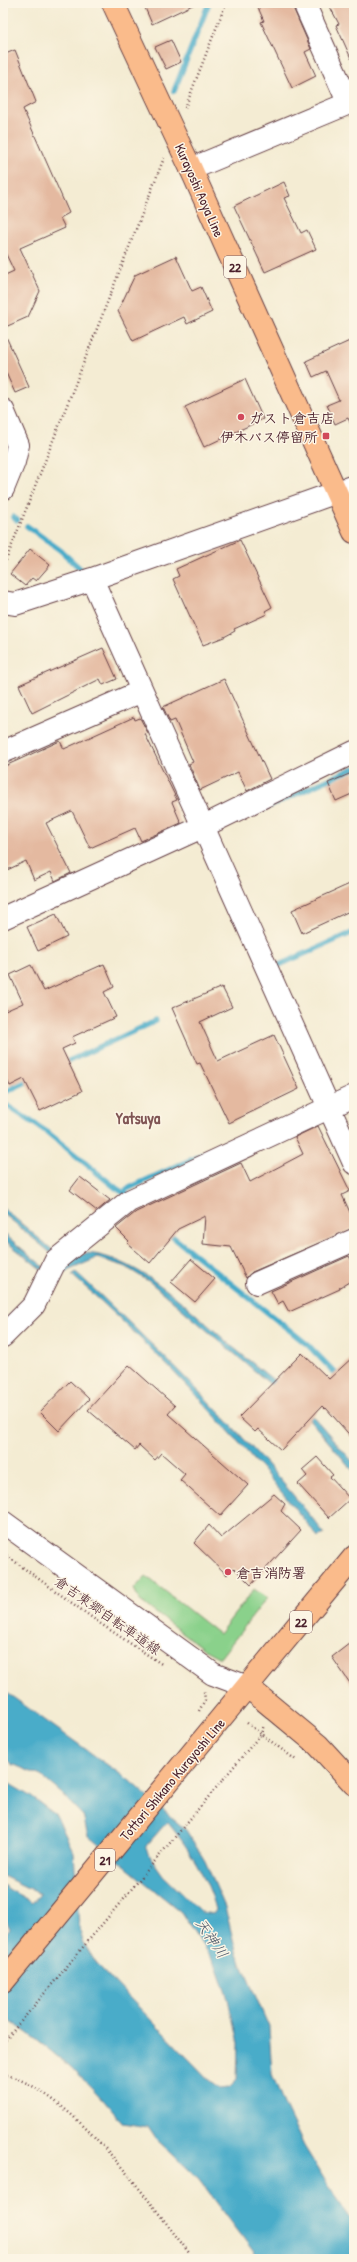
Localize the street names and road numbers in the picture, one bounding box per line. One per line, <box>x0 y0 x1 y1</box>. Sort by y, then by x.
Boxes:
street label: Kurayoshi Aoya Line <box>170 140 229 240</box>
road number: 22 <box>224 256 246 278</box>
street label: 倉吉東郷自転車道線 <box>51 1571 165 1659</box>
road number: 22 <box>290 1611 312 1633</box>
street label: Tottori Shikano Kurayoshi Line <box>115 1713 230 1845</box>
road number: 21 <box>95 1849 115 1871</box>

